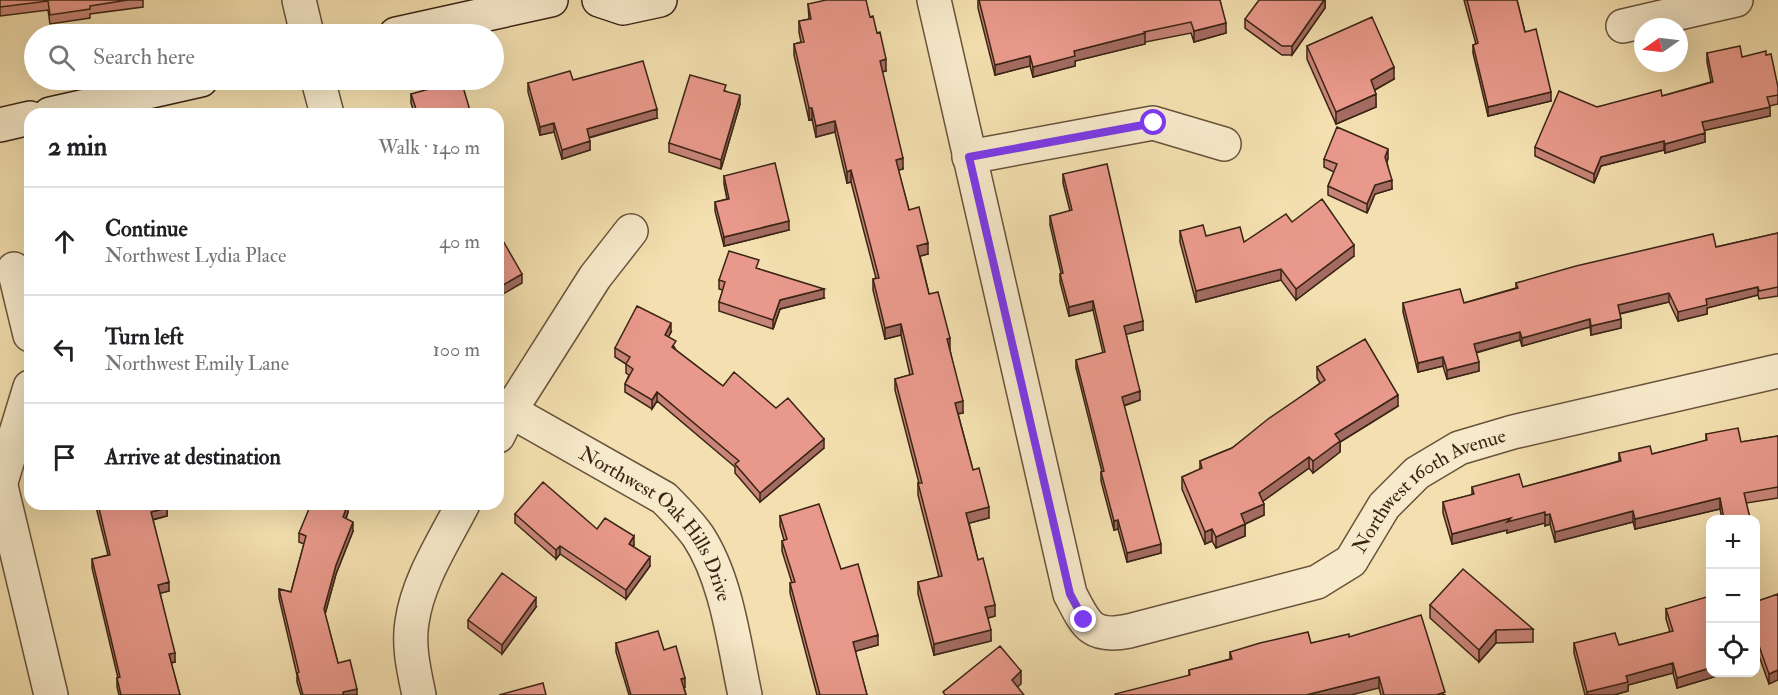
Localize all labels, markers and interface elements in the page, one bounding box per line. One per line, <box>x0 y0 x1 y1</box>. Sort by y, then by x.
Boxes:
north arrow <box>1634 18 1688 72</box>
search box <box>24 24 504 90</box>
icon: search <box>45 41 78 74</box>
text: Search here <box>93 43 195 71</box>
route start <box>1140 109 1166 135</box>
text: 2 min <box>48 131 107 163</box>
text: Walk · 140 m <box>378 135 480 160</box>
text: Continue <box>105 215 188 243</box>
icon: ahead <box>48 225 81 258</box>
text: 40 m <box>439 229 480 254</box>
text: Northwest Lydia Place <box>105 243 286 268</box>
text: Turn left <box>105 323 184 351</box>
icon: left <box>48 333 81 366</box>
text: 100 m <box>433 337 480 362</box>
text: Northwest Emily Lane <box>105 351 289 376</box>
street label: Northwest 160th Avenue <box>1347 423 1509 558</box>
icon: arrive <box>48 441 81 474</box>
street label: Northwest Oak Hills Drive <box>575 441 737 604</box>
text: Arrive at destination <box>105 443 281 471</box>
map controls <box>1706 515 1760 677</box>
button: + <box>1706 515 1760 569</box>
button: − <box>1706 569 1760 623</box>
route end <box>1070 606 1096 632</box>
button: locate <box>1706 623 1760 677</box>

